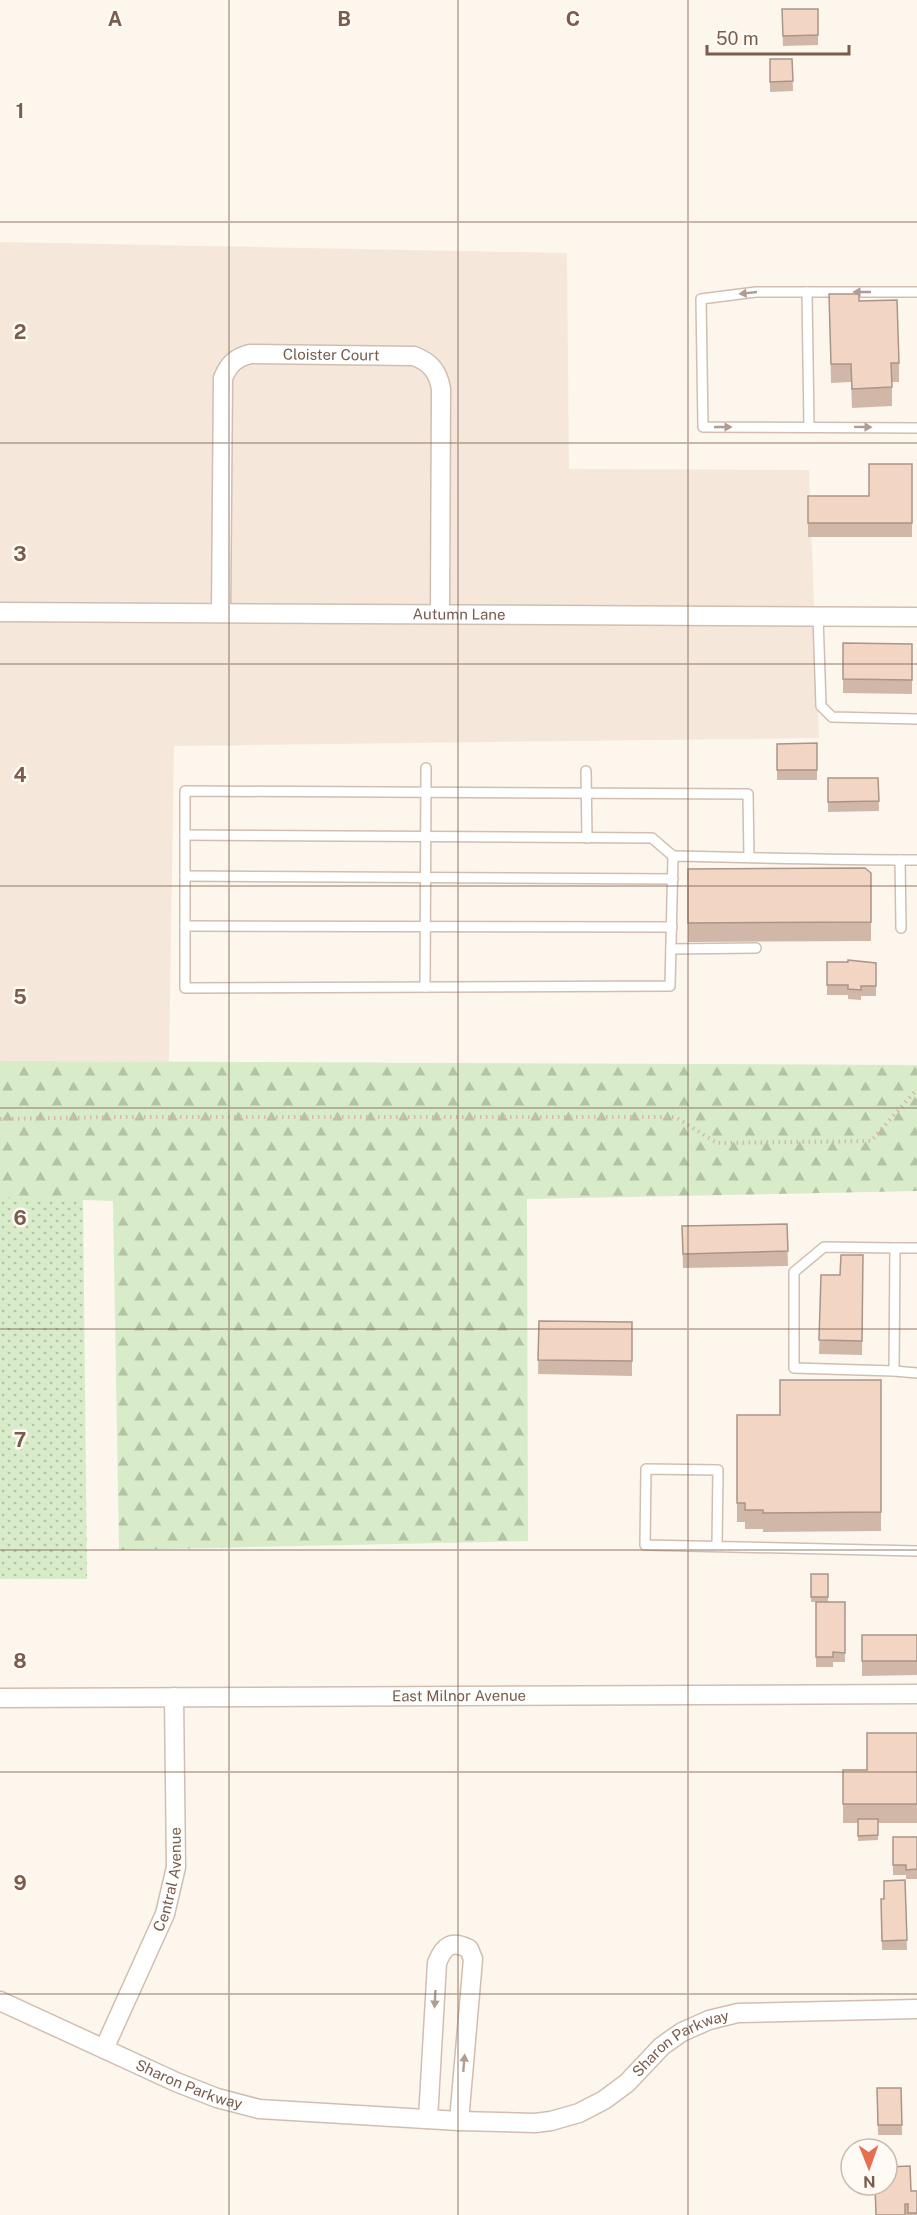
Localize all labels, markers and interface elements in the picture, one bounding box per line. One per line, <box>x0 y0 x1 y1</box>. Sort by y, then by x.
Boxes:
text: A <box>108 7 122 31</box>
text: B <box>337 7 351 31</box>
text: C <box>566 7 580 31</box>
scale bar <box>707 18 850 56</box>
text: 50 m <box>716 28 759 49</box>
text: 1 <box>16 99 24 123</box>
one-way arrow <box>852 287 871 297</box>
one-way arrow <box>739 289 758 298</box>
text: 2 <box>14 320 26 344</box>
street label: Cloister Court <box>283 345 380 364</box>
one-way arrow <box>713 422 732 432</box>
one-way arrow <box>853 422 872 432</box>
text: 3 <box>13 542 27 566</box>
street label: Autumn Lane <box>412 605 506 623</box>
text: 4 <box>13 763 27 787</box>
text: 5 <box>13 985 27 1009</box>
text: 6 <box>13 1206 27 1230</box>
text: 7 <box>14 1428 26 1452</box>
text: 8 <box>13 1649 27 1673</box>
street label: East Milnor Avenue <box>392 1687 526 1704</box>
street label: Central Avenue <box>149 1827 184 1934</box>
text: 9 <box>13 1871 27 1895</box>
one-way arrow <box>430 1989 440 2008</box>
street label: Sharon Parkway <box>629 2007 731 2080</box>
one-way arrow <box>459 2053 469 2072</box>
street label: Sharon Parkway <box>133 2056 244 2112</box>
north arrow <box>839 2137 899 2197</box>
text: N <box>863 2172 876 2191</box>

